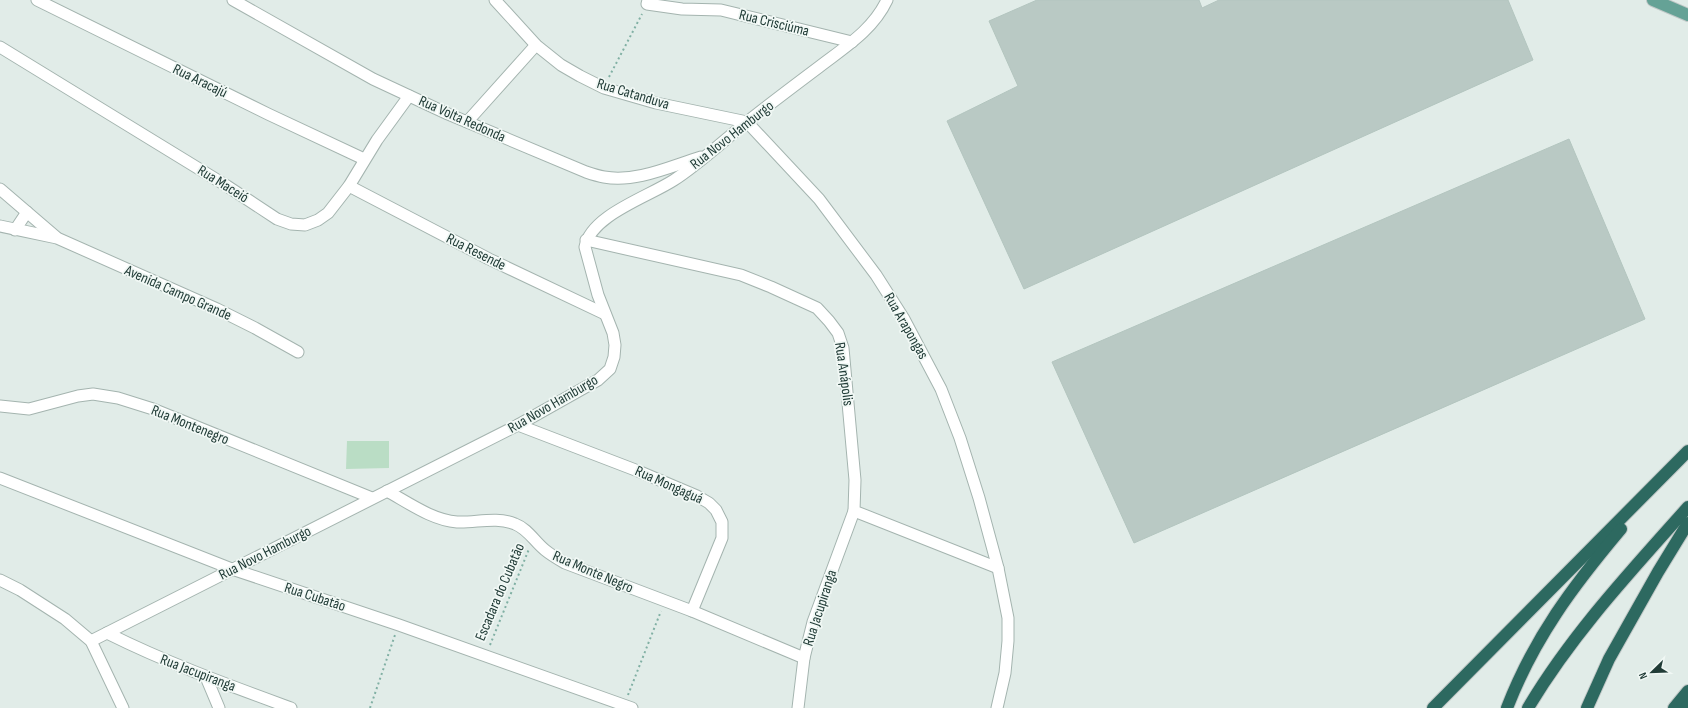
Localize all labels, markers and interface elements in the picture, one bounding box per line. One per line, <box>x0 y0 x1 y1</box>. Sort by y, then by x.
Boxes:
street label: Rua Crisciúma <box>737 5 811 41</box>
street label: Rua Aracajú <box>170 60 230 102</box>
street label: Rua Catanduva <box>594 74 672 114</box>
street label: Rua Volta Redonda <box>416 91 509 147</box>
street label: Rua Novo Hamburgo <box>686 96 778 174</box>
street label: Rua Maceió <box>194 161 252 207</box>
street label: Rua Resende <box>443 229 509 275</box>
street label: Avenida Campo Grande <box>121 261 234 325</box>
street label: Rua Arapongas <box>879 289 933 363</box>
street label: Rua Anápolis <box>830 341 858 407</box>
street label: Rua Novo Hamburgo <box>505 371 601 437</box>
street label: Rua Montenegro <box>148 401 232 449</box>
street label: Rua Mongaguá <box>632 462 706 509</box>
street label: Rua Novo Hamburgo <box>216 522 314 584</box>
street label: Escadara do Cubatão <box>471 540 529 644</box>
street label: Rua Monte Negro <box>550 546 636 598</box>
street label: Rua Jacupiranga <box>799 567 841 649</box>
street label: Rua Cubatão <box>282 578 348 616</box>
street label: Rua Jacupiranga <box>158 650 239 696</box>
north arrow <box>1632 652 1672 692</box>
text: N <box>1636 670 1650 681</box>

